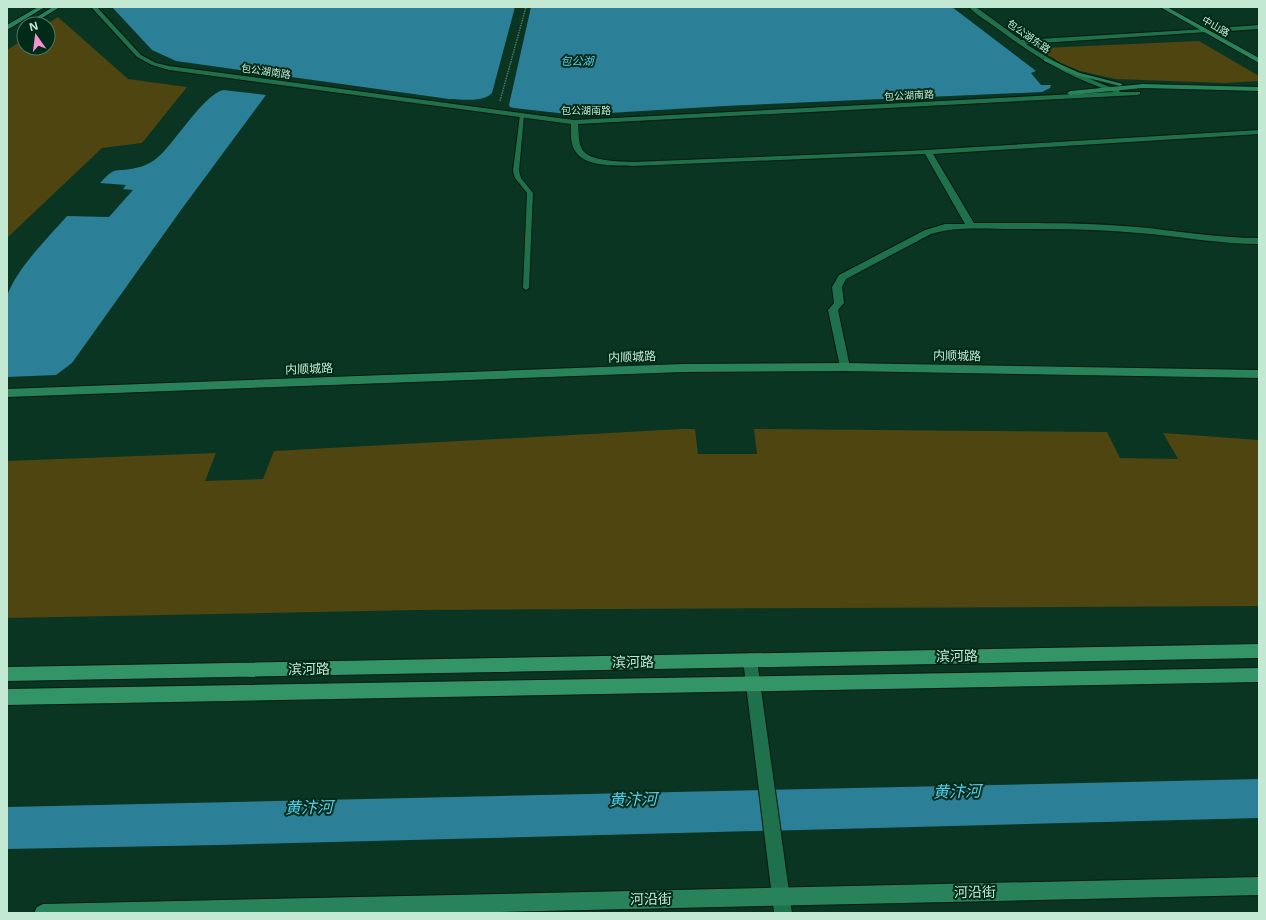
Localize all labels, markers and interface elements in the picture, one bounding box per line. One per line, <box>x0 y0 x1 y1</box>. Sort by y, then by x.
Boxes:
street label: 中山路 <box>1200 12 1232 40</box>
north arrow <box>16 16 56 56</box>
street label: 包公湖东路 <box>1005 16 1053 56</box>
text: N <box>27 17 40 34</box>
water label: 包公湖 <box>561 53 595 68</box>
street label: 包公湖南路 <box>240 61 292 81</box>
street label: 包公湖南路 <box>884 87 934 103</box>
street label: 包公湖南路 <box>561 103 611 117</box>
street label: 内顺城路 <box>608 347 656 366</box>
street label: 内顺城路 <box>933 347 981 364</box>
street label: 内顺城路 <box>285 359 333 378</box>
street label: 滨河路 <box>936 646 978 665</box>
street label: 滨河路 <box>612 652 654 671</box>
street label: 滨河路 <box>288 659 330 678</box>
water label: 黄汴河 <box>933 780 984 802</box>
water label: 黄汴河 <box>609 788 660 810</box>
water label: 黄汴河 <box>285 796 336 818</box>
street label: 河沿街 <box>954 882 996 901</box>
street label: 河沿街 <box>630 889 672 908</box>

